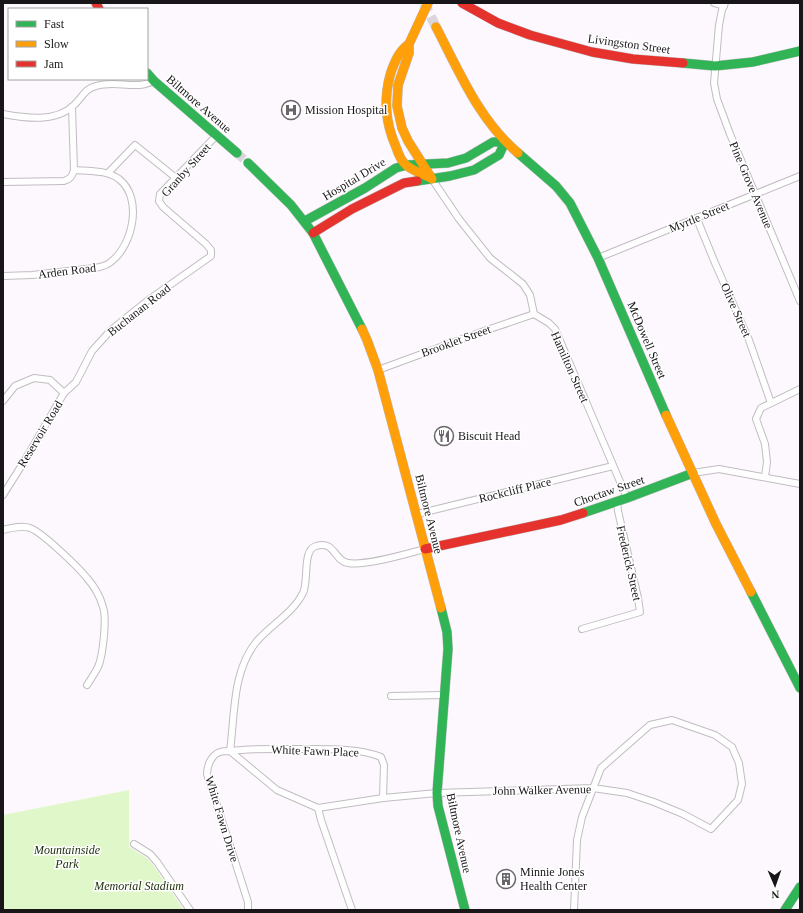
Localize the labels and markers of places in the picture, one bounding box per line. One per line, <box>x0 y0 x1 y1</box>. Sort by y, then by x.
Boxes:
hospital icon: Mission Hospital <box>280 99 302 121</box>
place label: Mission Hospital <box>305 103 388 117</box>
restaurant icon: Biscuit Head <box>433 425 455 447</box>
place label: Biscuit Head <box>458 429 520 443</box>
place label: Minnie Jones Health Center <box>520 865 587 893</box>
building icon: Minnie Jones Health Center <box>495 868 517 890</box>

